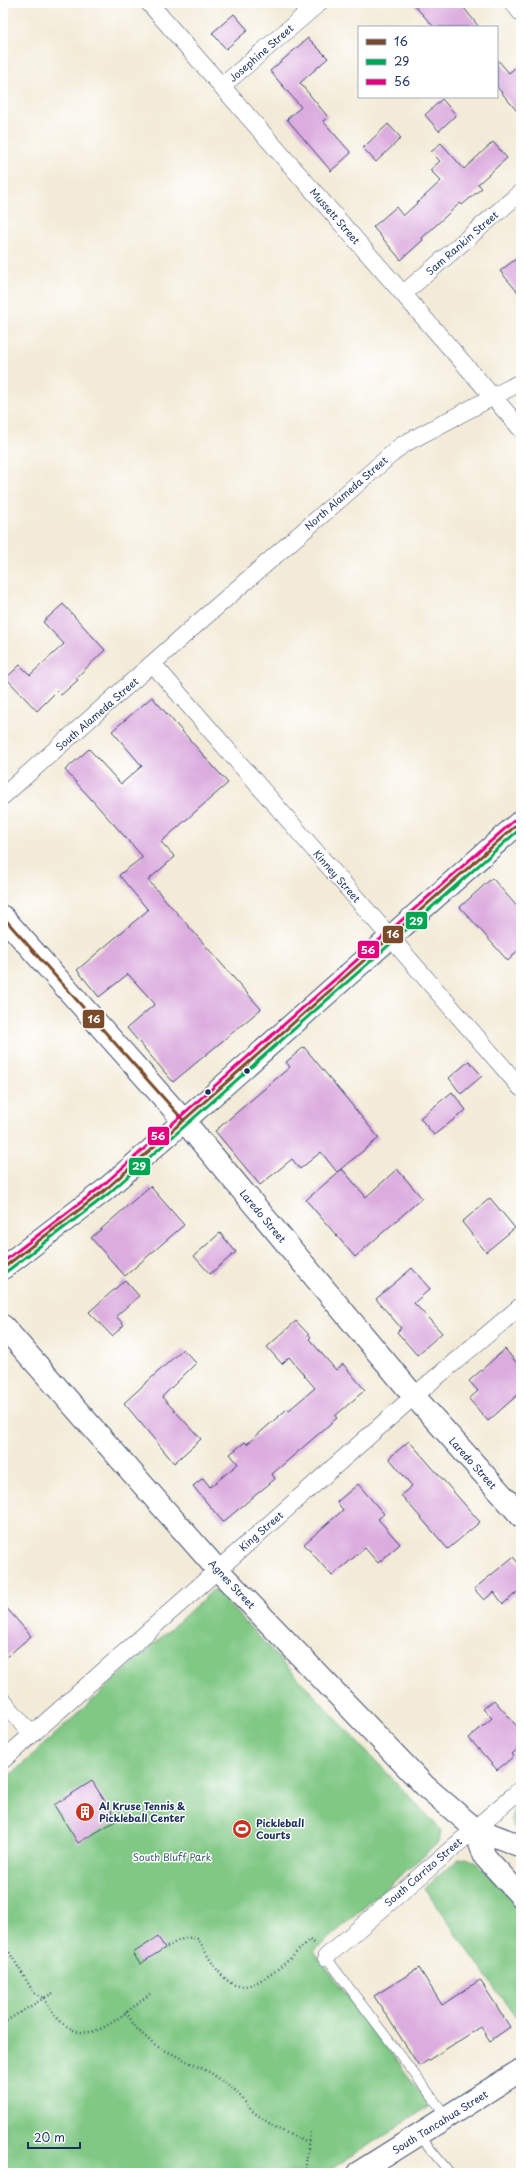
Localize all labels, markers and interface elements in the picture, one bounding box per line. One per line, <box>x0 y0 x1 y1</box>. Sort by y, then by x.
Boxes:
street label: Josephine Street <box>225 20 296 85</box>
legend <box>358 26 498 98</box>
text: 16 <box>394 32 408 50</box>
text: 29 <box>394 52 409 70</box>
text: 56 <box>394 72 410 90</box>
street label: Mussett Street <box>307 184 364 247</box>
street label: Sam Rankin Street <box>422 207 501 278</box>
street label: North Alameda Street <box>301 452 391 533</box>
street label: South Alameda Street <box>52 673 141 754</box>
street label: Kinney Street <box>310 846 365 905</box>
line badge: 29 <box>405 911 428 930</box>
text: 29 <box>409 912 424 929</box>
line badge: 16 <box>382 925 404 944</box>
text: 16 <box>386 925 400 942</box>
line badge: 56 <box>357 940 380 959</box>
text: 56 <box>361 941 376 958</box>
line badge: 16 <box>82 1009 105 1029</box>
text: 16 <box>87 1010 101 1027</box>
unlabelled marker <box>242 1066 252 1076</box>
unlabelled marker <box>203 1087 213 1097</box>
line badge: 56 <box>147 1126 170 1146</box>
text: 56 <box>151 1127 166 1144</box>
line badge: 29 <box>128 1157 151 1176</box>
text: 29 <box>132 1157 147 1174</box>
street label: Laredo Street <box>237 1186 290 1245</box>
street label: Laredo Street <box>446 1433 501 1492</box>
street label: King Street <box>235 1507 286 1554</box>
street label: Agnes Street <box>206 1556 259 1612</box>
place label: Al Kruse Tennis & Pickleball Center <box>98 1798 186 1825</box>
building icon: Al Kruse Tennis & Pickleball Center <box>74 1801 96 1823</box>
place label: Pickleball Courts <box>256 1815 304 1842</box>
sports icon: Pickleball Courts <box>231 1818 253 1840</box>
street label: South Carrizo Street <box>381 1834 465 1910</box>
park label: South Bluff Park <box>133 1849 212 1864</box>
street label: South Tancahua Street <box>389 2086 490 2157</box>
scale bar <box>28 2124 80 2150</box>
text: 20 m <box>34 2128 65 2146</box>

